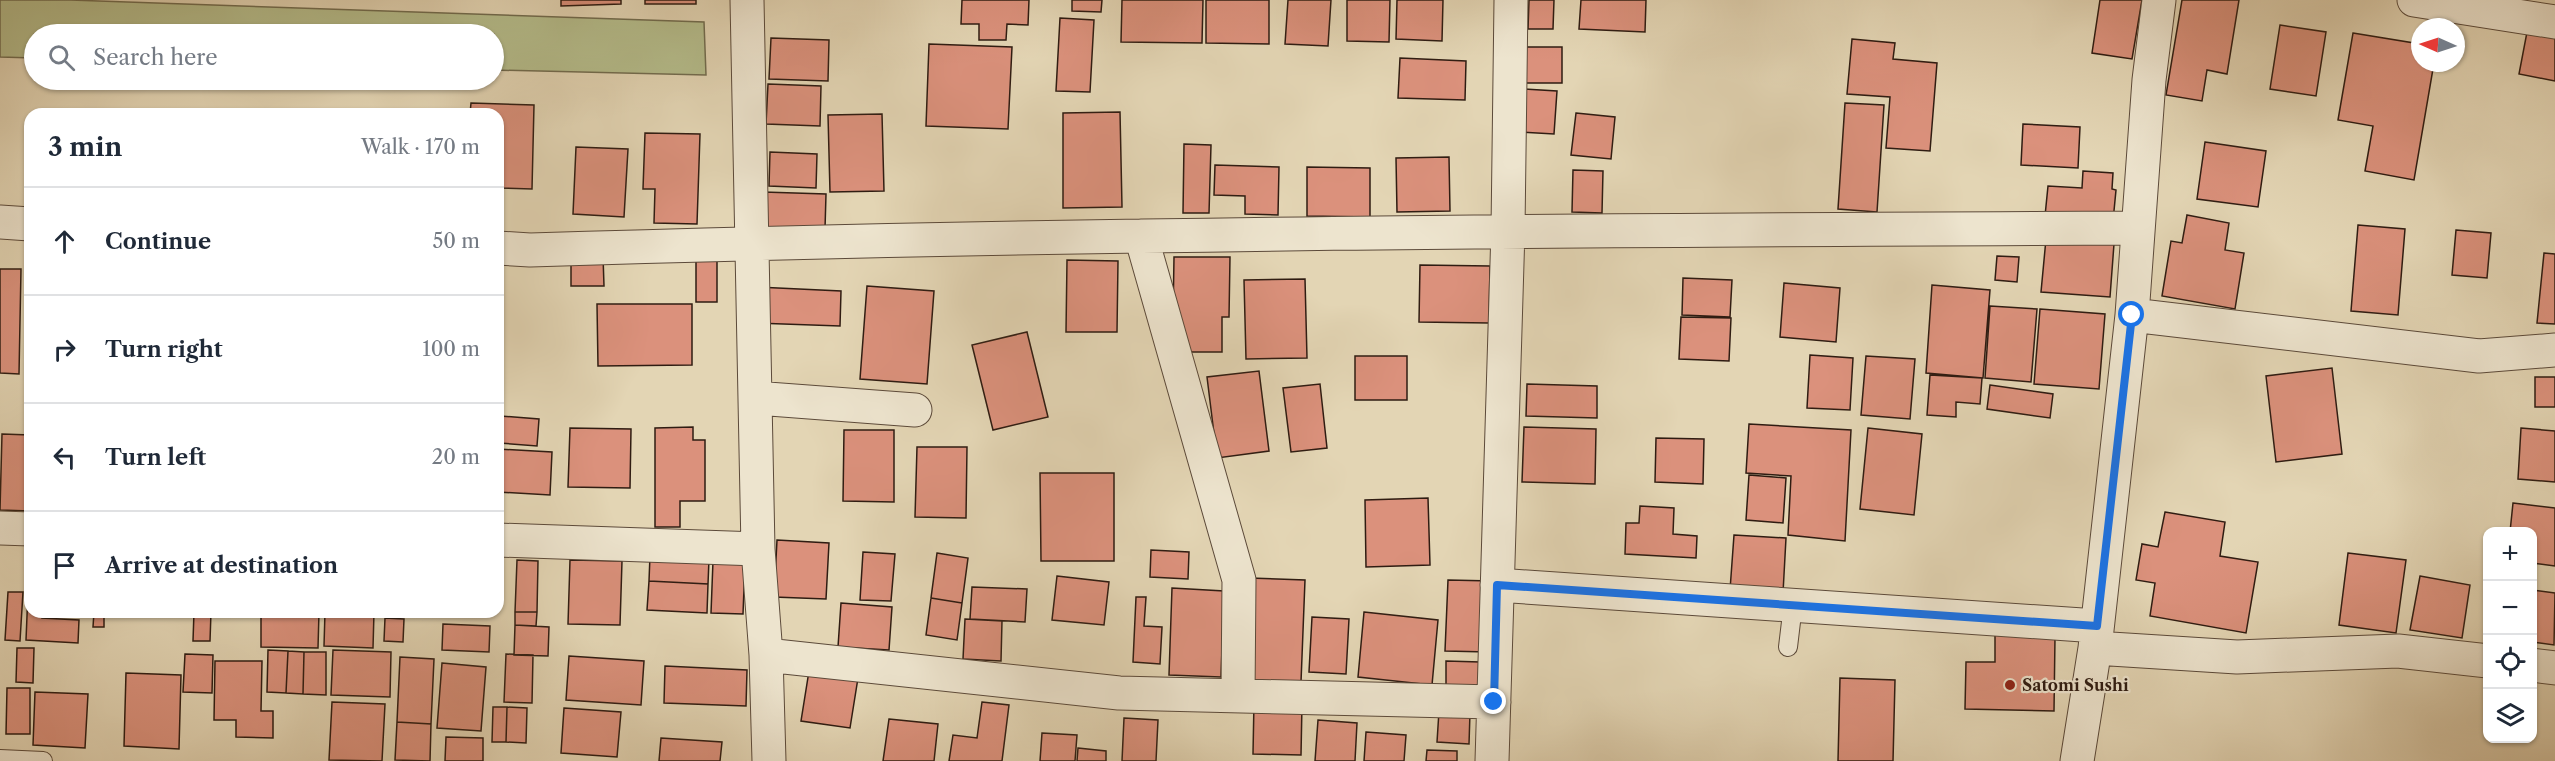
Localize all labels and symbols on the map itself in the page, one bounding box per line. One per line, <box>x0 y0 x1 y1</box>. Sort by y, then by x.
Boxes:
north arrow <box>2411 18 2465 72</box>
route start <box>2118 301 2144 327</box>
place label: Satomi Sushi <box>2022 675 2129 695</box>
marker: Satomi Sushi <box>2003 678 2017 692</box>
route end <box>1480 688 1506 714</box>

